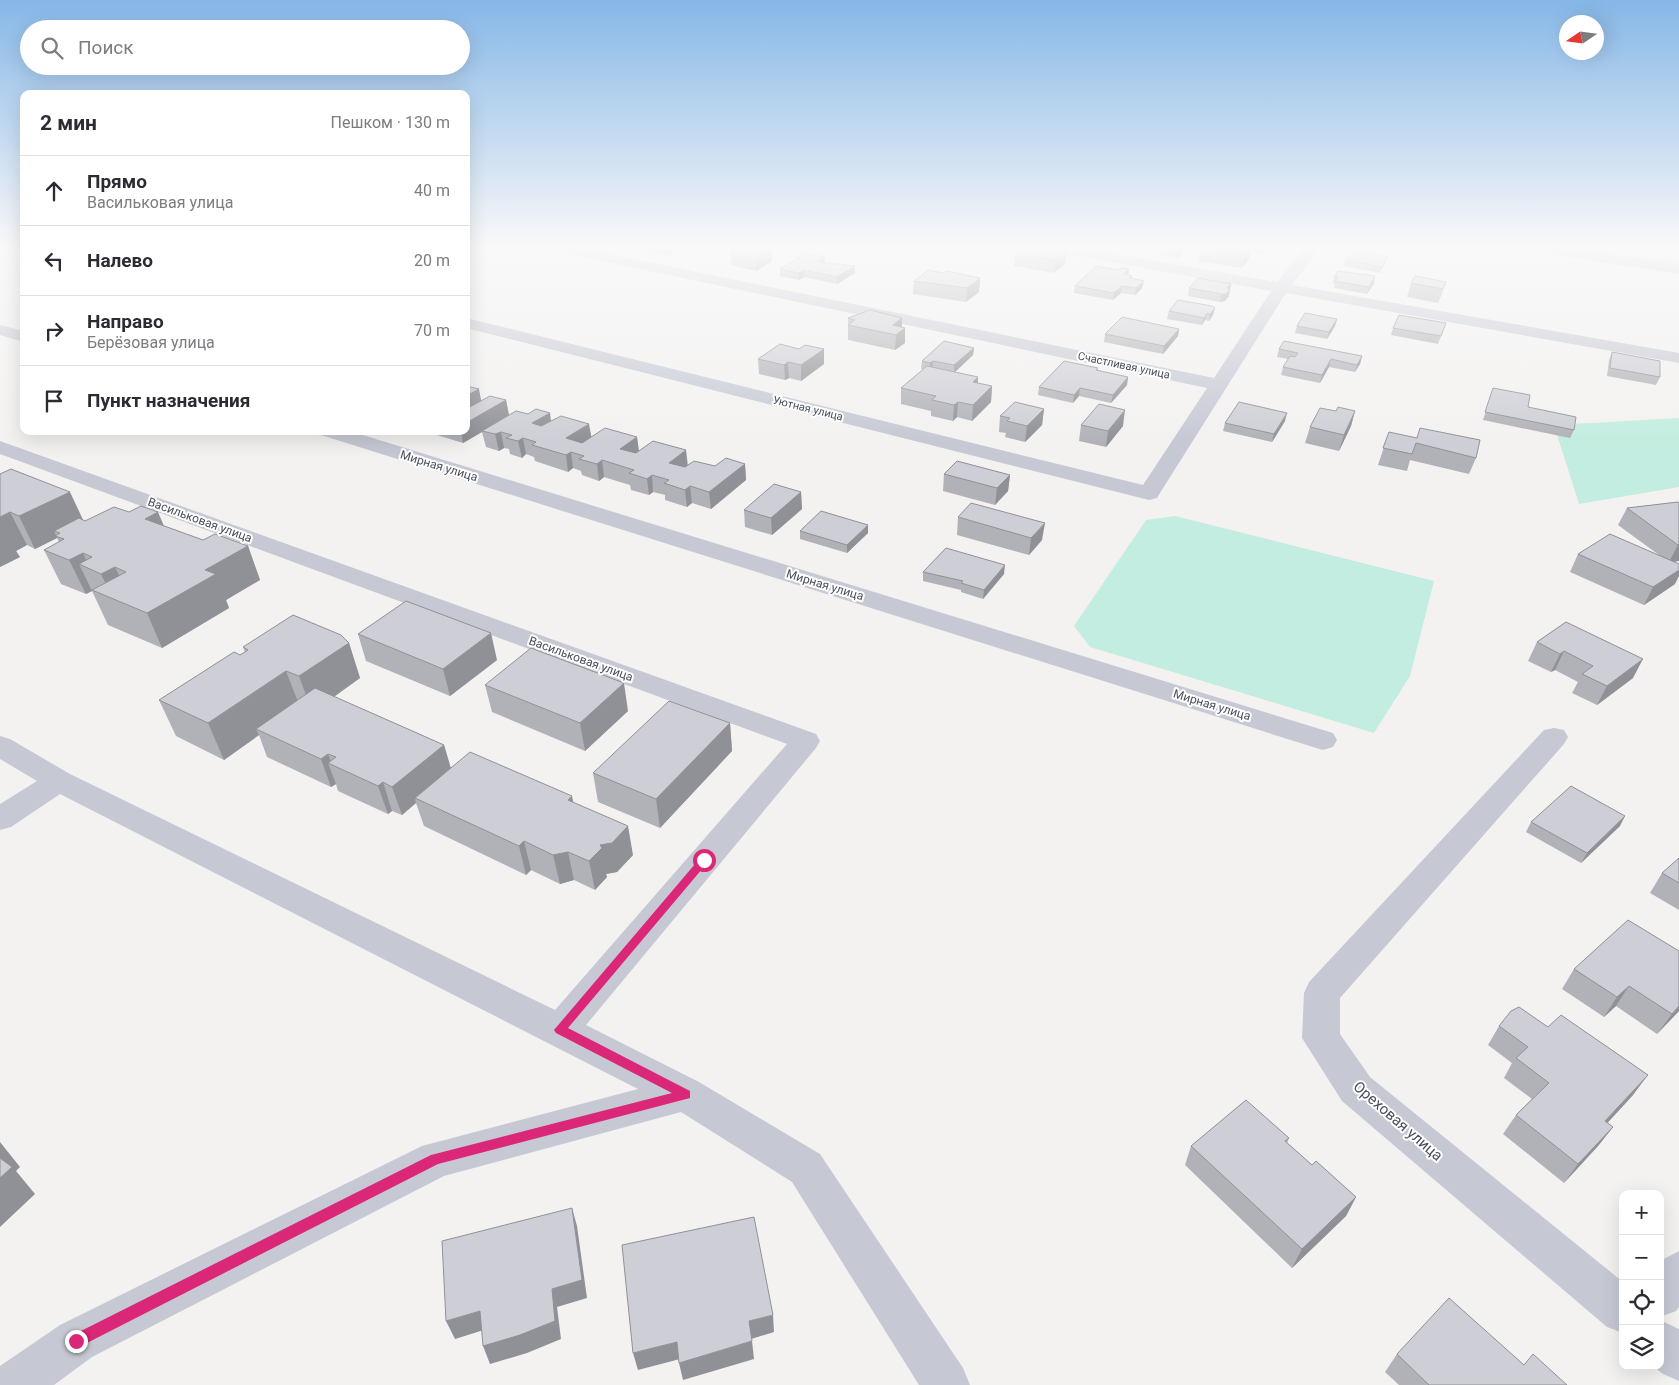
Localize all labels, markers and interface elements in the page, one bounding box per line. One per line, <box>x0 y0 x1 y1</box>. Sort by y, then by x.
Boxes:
north arrow <box>1559 15 1604 60</box>
search box <box>20 20 470 75</box>
icon: search <box>38 34 66 62</box>
text: Поиск <box>78 36 134 59</box>
text: 2 мин <box>40 111 97 135</box>
text: Пешком · 130 m <box>331 113 450 132</box>
text: Прямо <box>87 170 147 193</box>
icon: ahead <box>40 177 68 205</box>
text: 40 m <box>414 181 450 200</box>
text: Васильковая улица <box>87 193 233 212</box>
icon: left <box>40 247 68 275</box>
text: Налево <box>87 249 153 272</box>
text: 20 m <box>414 251 450 270</box>
text: Направо <box>87 310 164 333</box>
icon: right <box>40 317 68 345</box>
text: 70 m <box>414 321 450 340</box>
text: Берёзовая улица <box>87 333 215 352</box>
street label: Счастливая улица <box>1077 349 1171 382</box>
icon: arrive <box>40 387 68 415</box>
text: Пункт назначения <box>87 389 250 412</box>
street label: Уютная улица <box>771 393 844 423</box>
street label: Мирная улица <box>399 448 479 484</box>
street label: Васильковая улица <box>146 495 254 545</box>
street label: Мирная улица <box>785 567 865 603</box>
street label: Васильковая улица <box>527 634 635 684</box>
street label: Мирная улица <box>1172 687 1252 723</box>
route start <box>693 849 716 872</box>
street label: Ореховая улица <box>1350 1077 1446 1165</box>
map controls <box>1619 1190 1664 1370</box>
button: + <box>1619 1190 1664 1235</box>
button: − <box>1619 1235 1664 1280</box>
button: locate <box>1619 1280 1664 1325</box>
button: layers <box>1619 1325 1664 1370</box>
route end <box>65 1330 88 1353</box>

